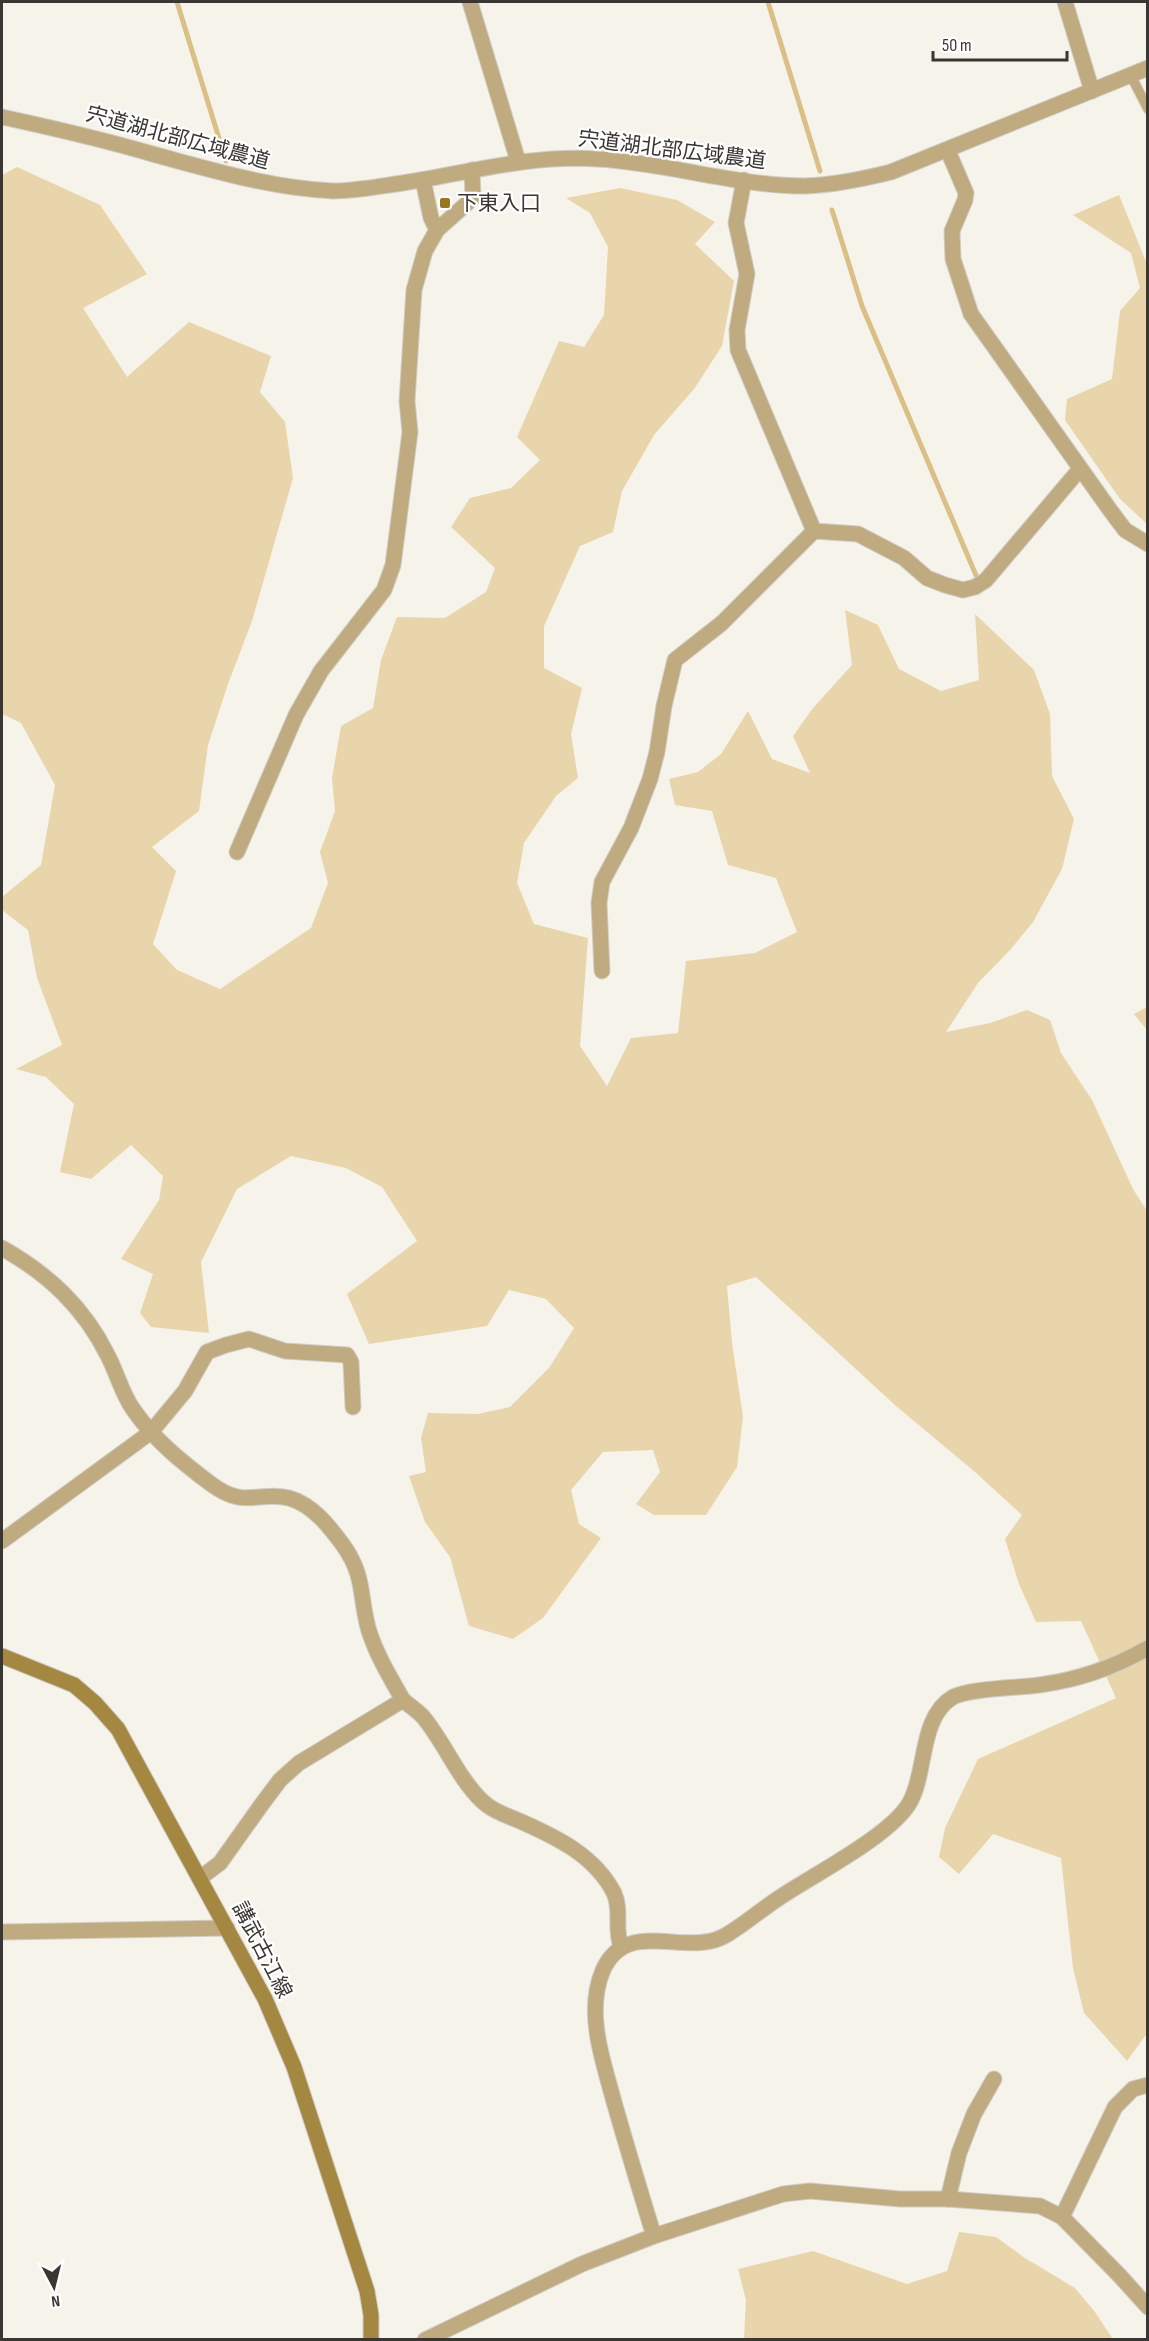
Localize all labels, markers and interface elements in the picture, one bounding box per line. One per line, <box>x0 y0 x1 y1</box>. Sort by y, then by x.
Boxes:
scale bar <box>933 24 1066 62</box>
text: 50 m <box>942 35 972 56</box>
street label: 宍道湖北部広域農道 <box>83 101 273 175</box>
street label: 宍道湖北部広域農道 <box>577 126 767 174</box>
place label: 下東入口 <box>457 191 541 216</box>
marker: 下東入口 <box>438 196 452 210</box>
street label: 講武古江線 <box>227 1898 297 2002</box>
north arrow <box>24 2257 84 2317</box>
text: N <box>50 2290 61 2310</box>

